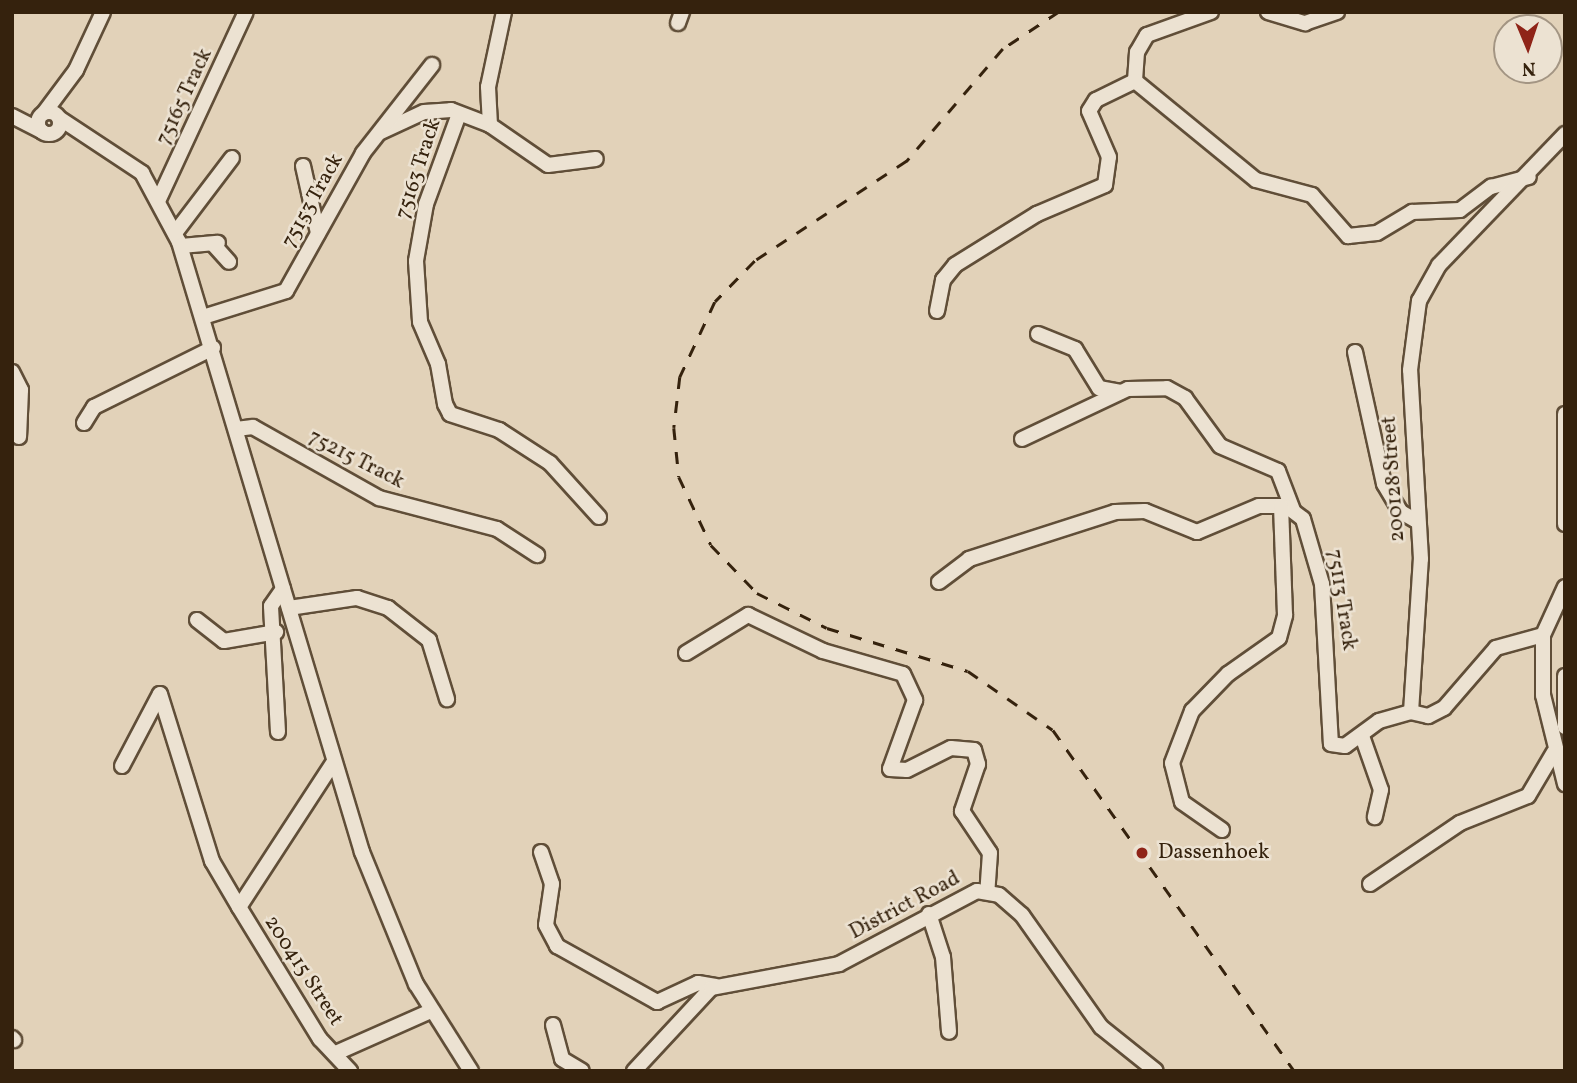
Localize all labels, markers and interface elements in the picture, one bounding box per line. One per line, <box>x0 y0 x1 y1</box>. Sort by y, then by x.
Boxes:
north arrow <box>1493 14 1563 84</box>
street label: 75165 Track <box>152 44 218 150</box>
text: N <box>1521 55 1536 81</box>
street label: 75163 Track <box>391 115 447 223</box>
street label: 75153 Track <box>277 149 349 253</box>
street label: 200128 Street <box>1377 415 1411 543</box>
street label: 75215 Track <box>303 425 409 495</box>
street label: 75113 Track <box>1321 547 1361 653</box>
place label: Dassenhoek <box>1158 840 1269 866</box>
marker: Dassenhoek <box>1132 843 1152 863</box>
street label: District Road <box>845 866 965 946</box>
street label: 200415 Street <box>258 911 348 1031</box>

